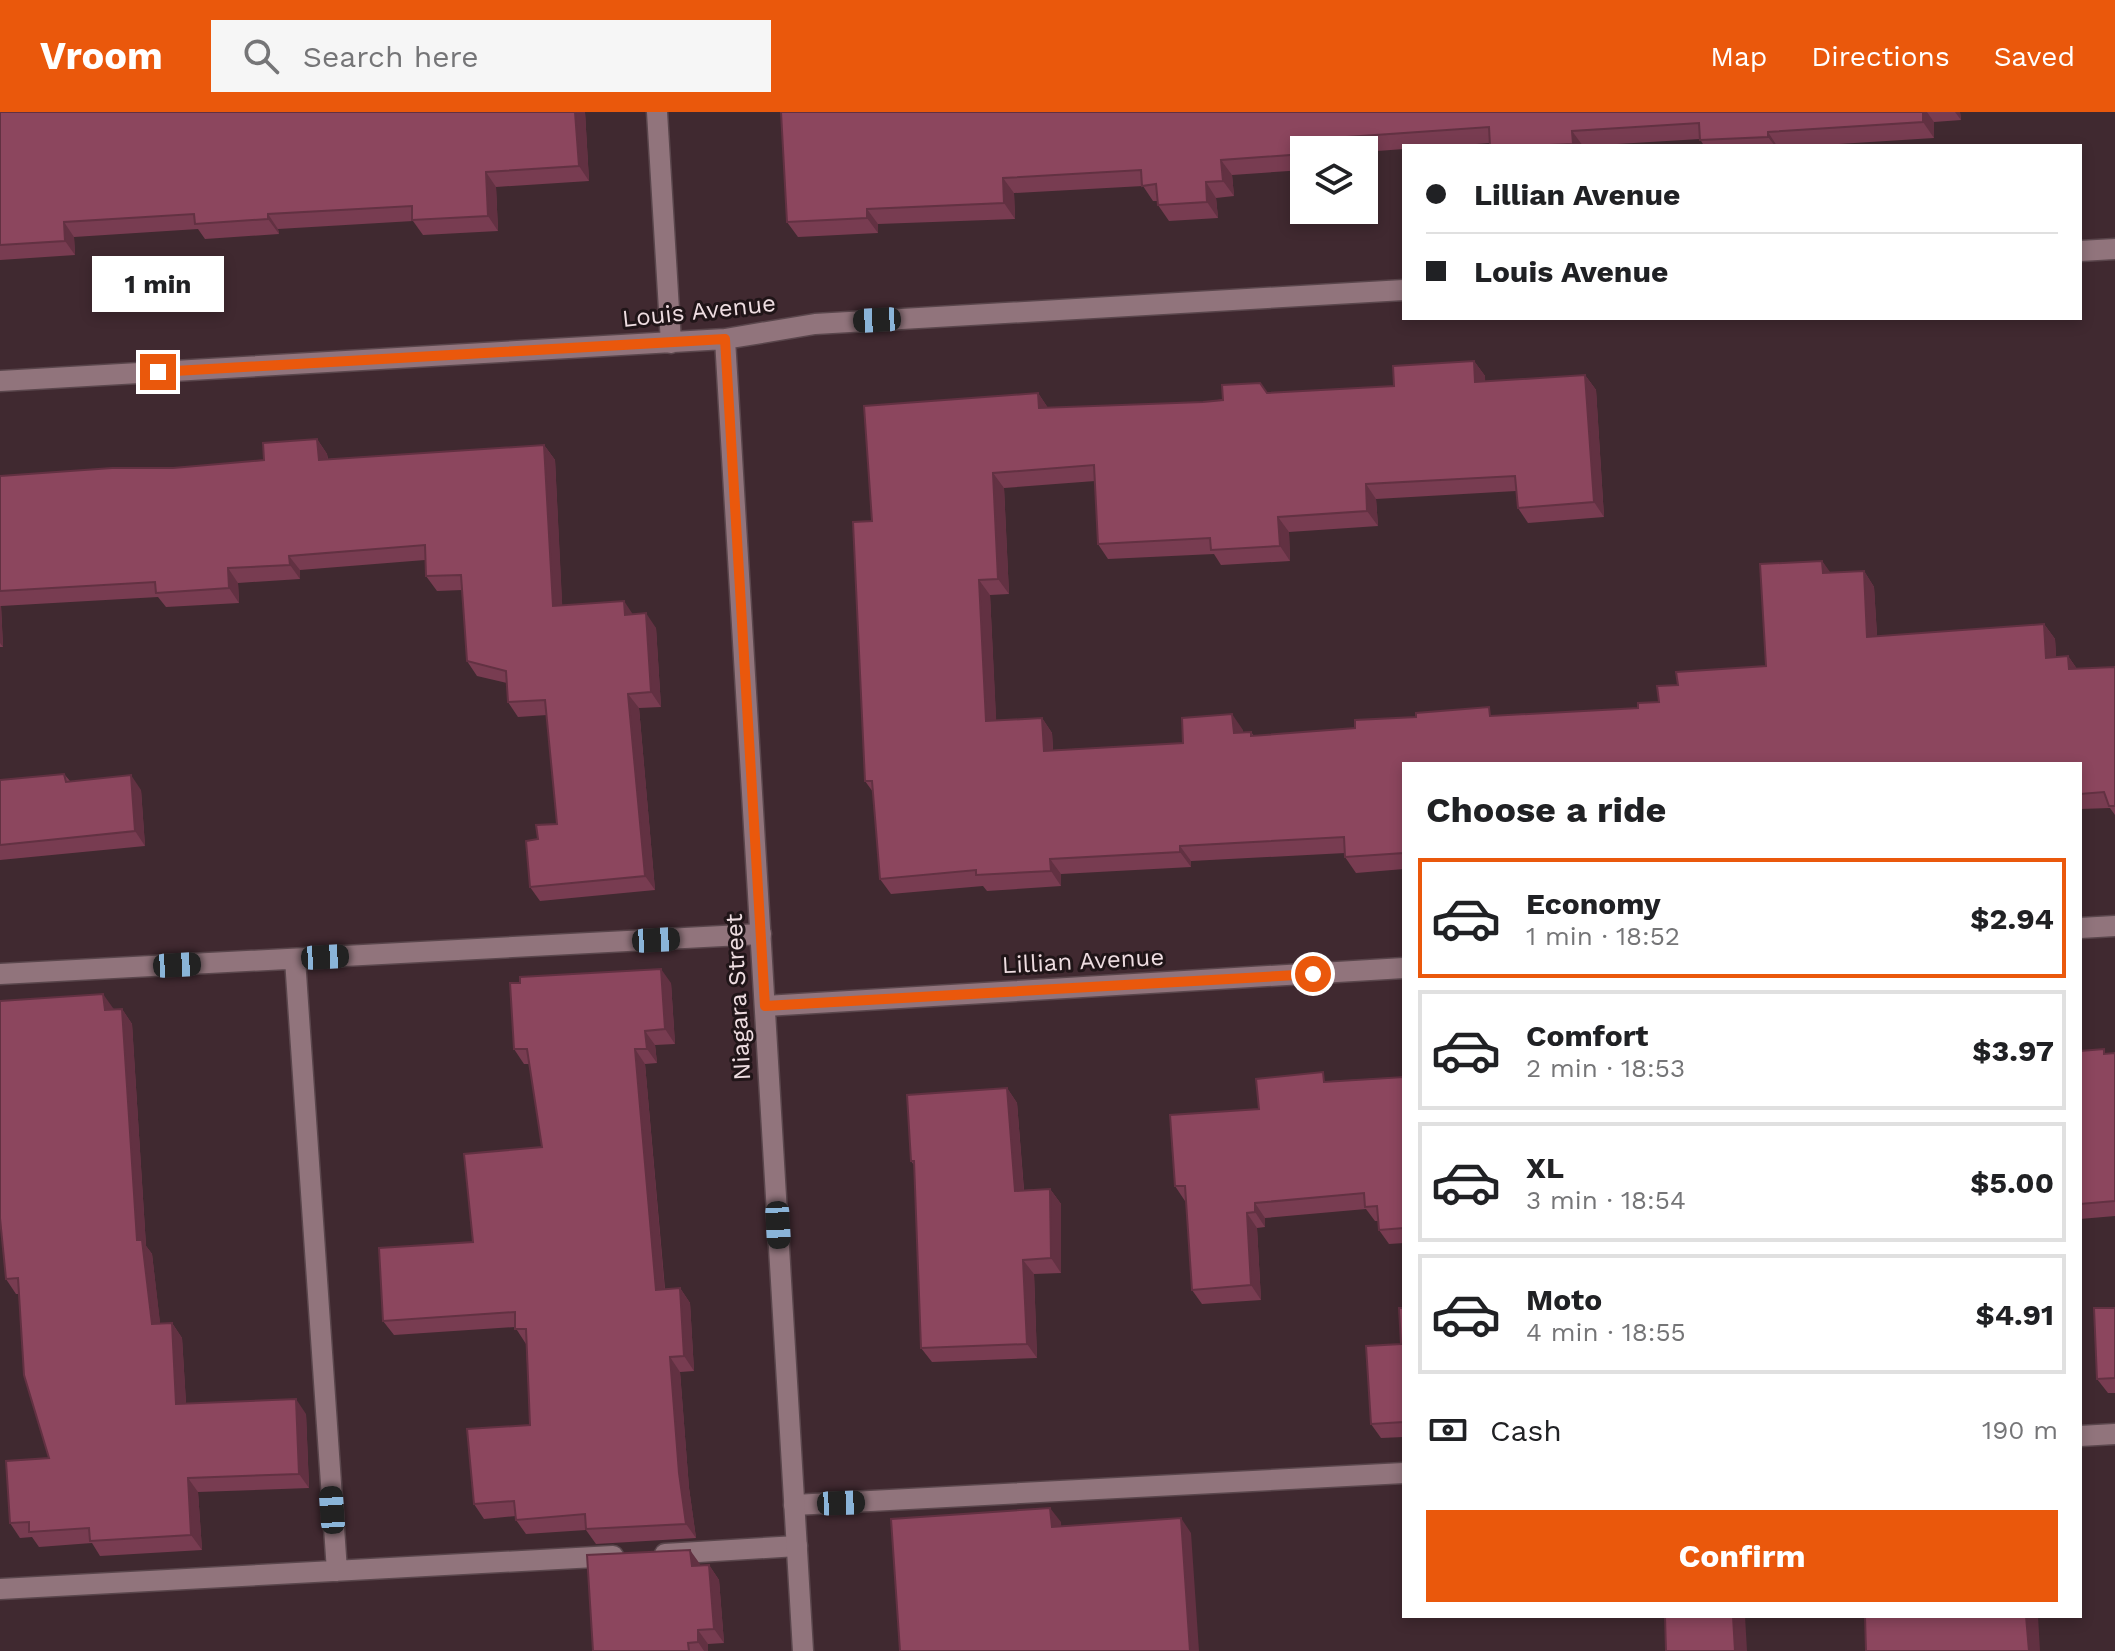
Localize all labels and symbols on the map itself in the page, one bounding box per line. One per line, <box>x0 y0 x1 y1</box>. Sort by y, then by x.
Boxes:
callout: 1 min <box>92 256 224 312</box>
street label: Louis Avenue <box>621 289 777 333</box>
car <box>852 307 902 333</box>
route end <box>140 354 176 390</box>
street label: Niagara Street <box>720 913 756 1081</box>
car <box>631 927 681 953</box>
street label: Lillian Avenue <box>1001 943 1165 979</box>
car <box>300 944 350 970</box>
car <box>152 952 202 978</box>
route start <box>1295 956 1331 992</box>
car <box>765 1200 791 1250</box>
car <box>318 1485 346 1535</box>
car <box>817 1490 865 1516</box>

